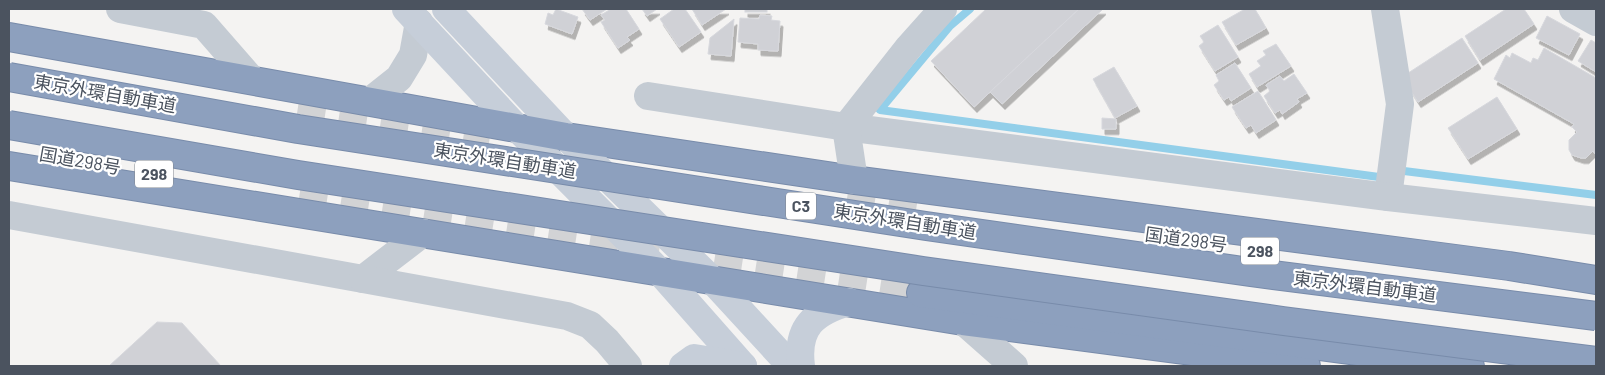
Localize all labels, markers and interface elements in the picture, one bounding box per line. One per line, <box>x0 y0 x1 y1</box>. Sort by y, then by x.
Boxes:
street label: 東京外環自動車道 <box>32 70 178 116</box>
street label: 東京外環自動車道 <box>432 138 578 182</box>
street label: 国道298号 <box>38 142 123 178</box>
road number: 298 <box>135 160 173 188</box>
road number: C3 <box>786 192 816 220</box>
street label: 東京外環自動車道 <box>832 199 978 243</box>
street label: 国道298号 <box>1144 222 1228 256</box>
road number: 298 <box>1241 238 1279 264</box>
street label: 東京外環自動車道 <box>1292 266 1438 306</box>

